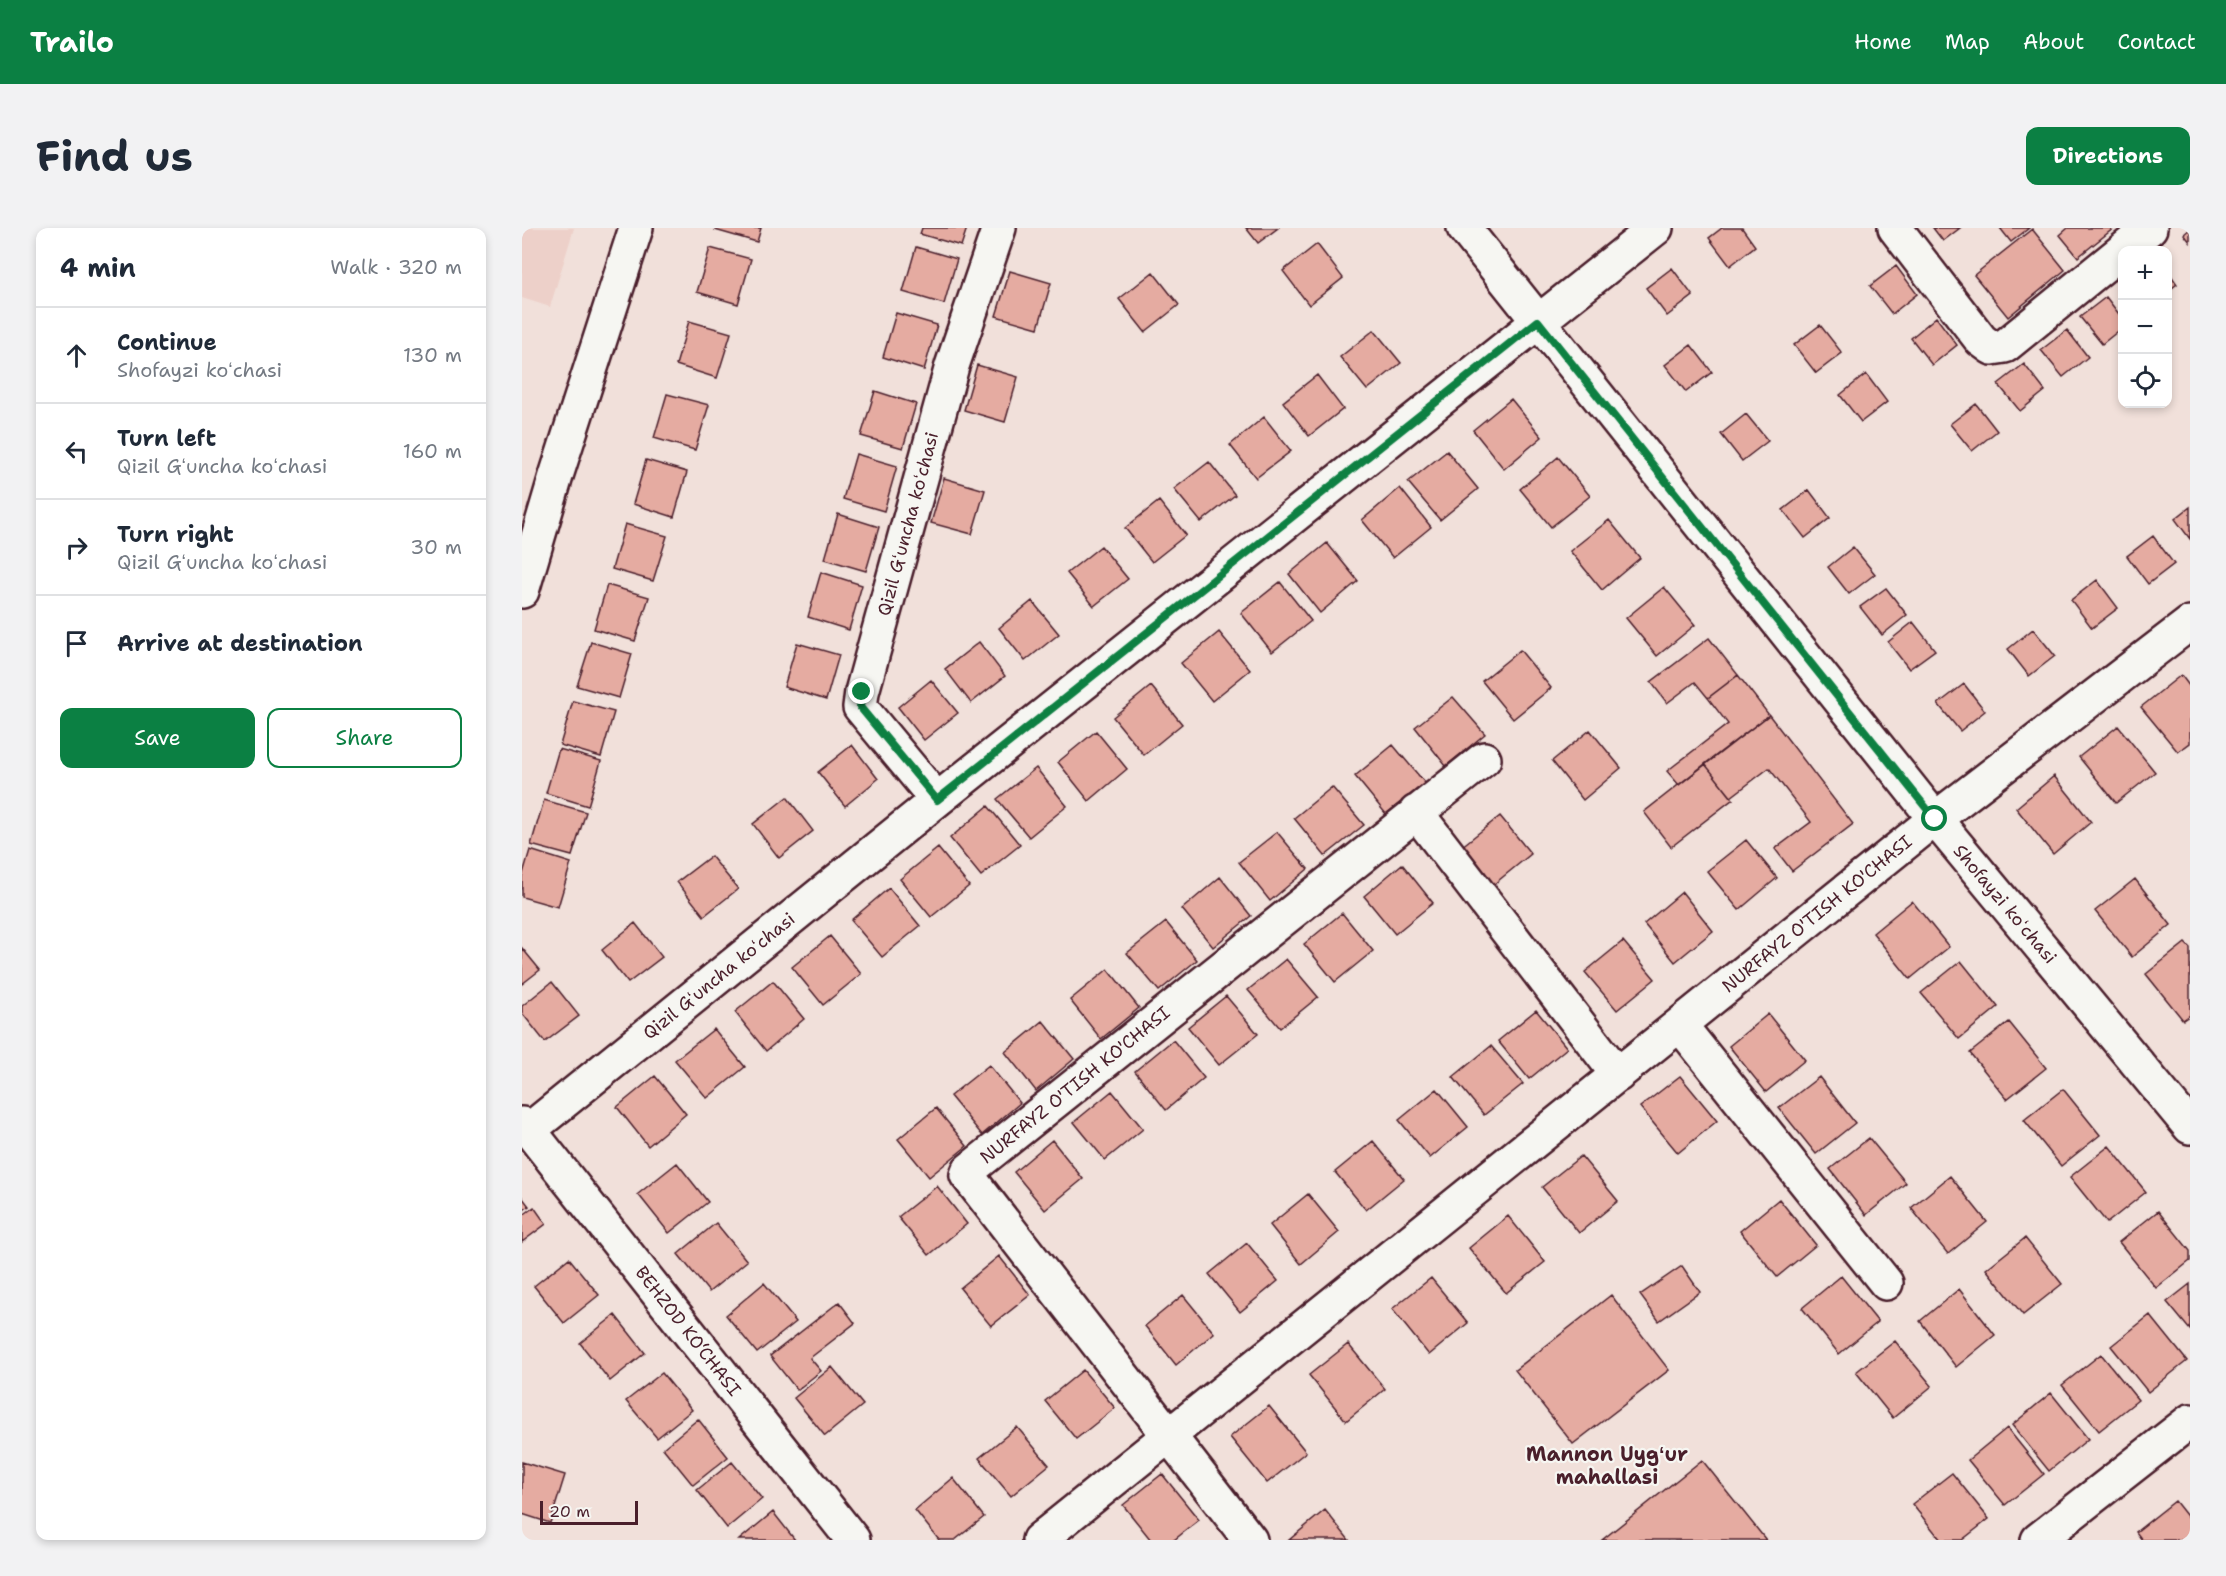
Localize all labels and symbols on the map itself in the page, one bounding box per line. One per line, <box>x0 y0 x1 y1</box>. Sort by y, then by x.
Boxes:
street label: Qizil Gʻuncha koʻchasi <box>872 429 944 619</box>
route end <box>848 678 874 704</box>
route start <box>1921 805 1947 831</box>
street label: NURFAYZ O'TISH KO'CHASI <box>1717 830 1917 998</box>
street label: Shofayzi koʻchasi <box>1948 839 2062 969</box>
street label: Qizil Gʻuncha koʻchasi <box>638 907 800 1045</box>
street label: NURFAYZ O'TISH KO'CHASI <box>975 1001 1175 1169</box>
street label: BEHZOD KO‘CHASI <box>630 1261 746 1401</box>
district label: Mannon Uygʻur mahallasi <box>1526 1441 1688 1490</box>
scale bar <box>540 1498 638 1526</box>

